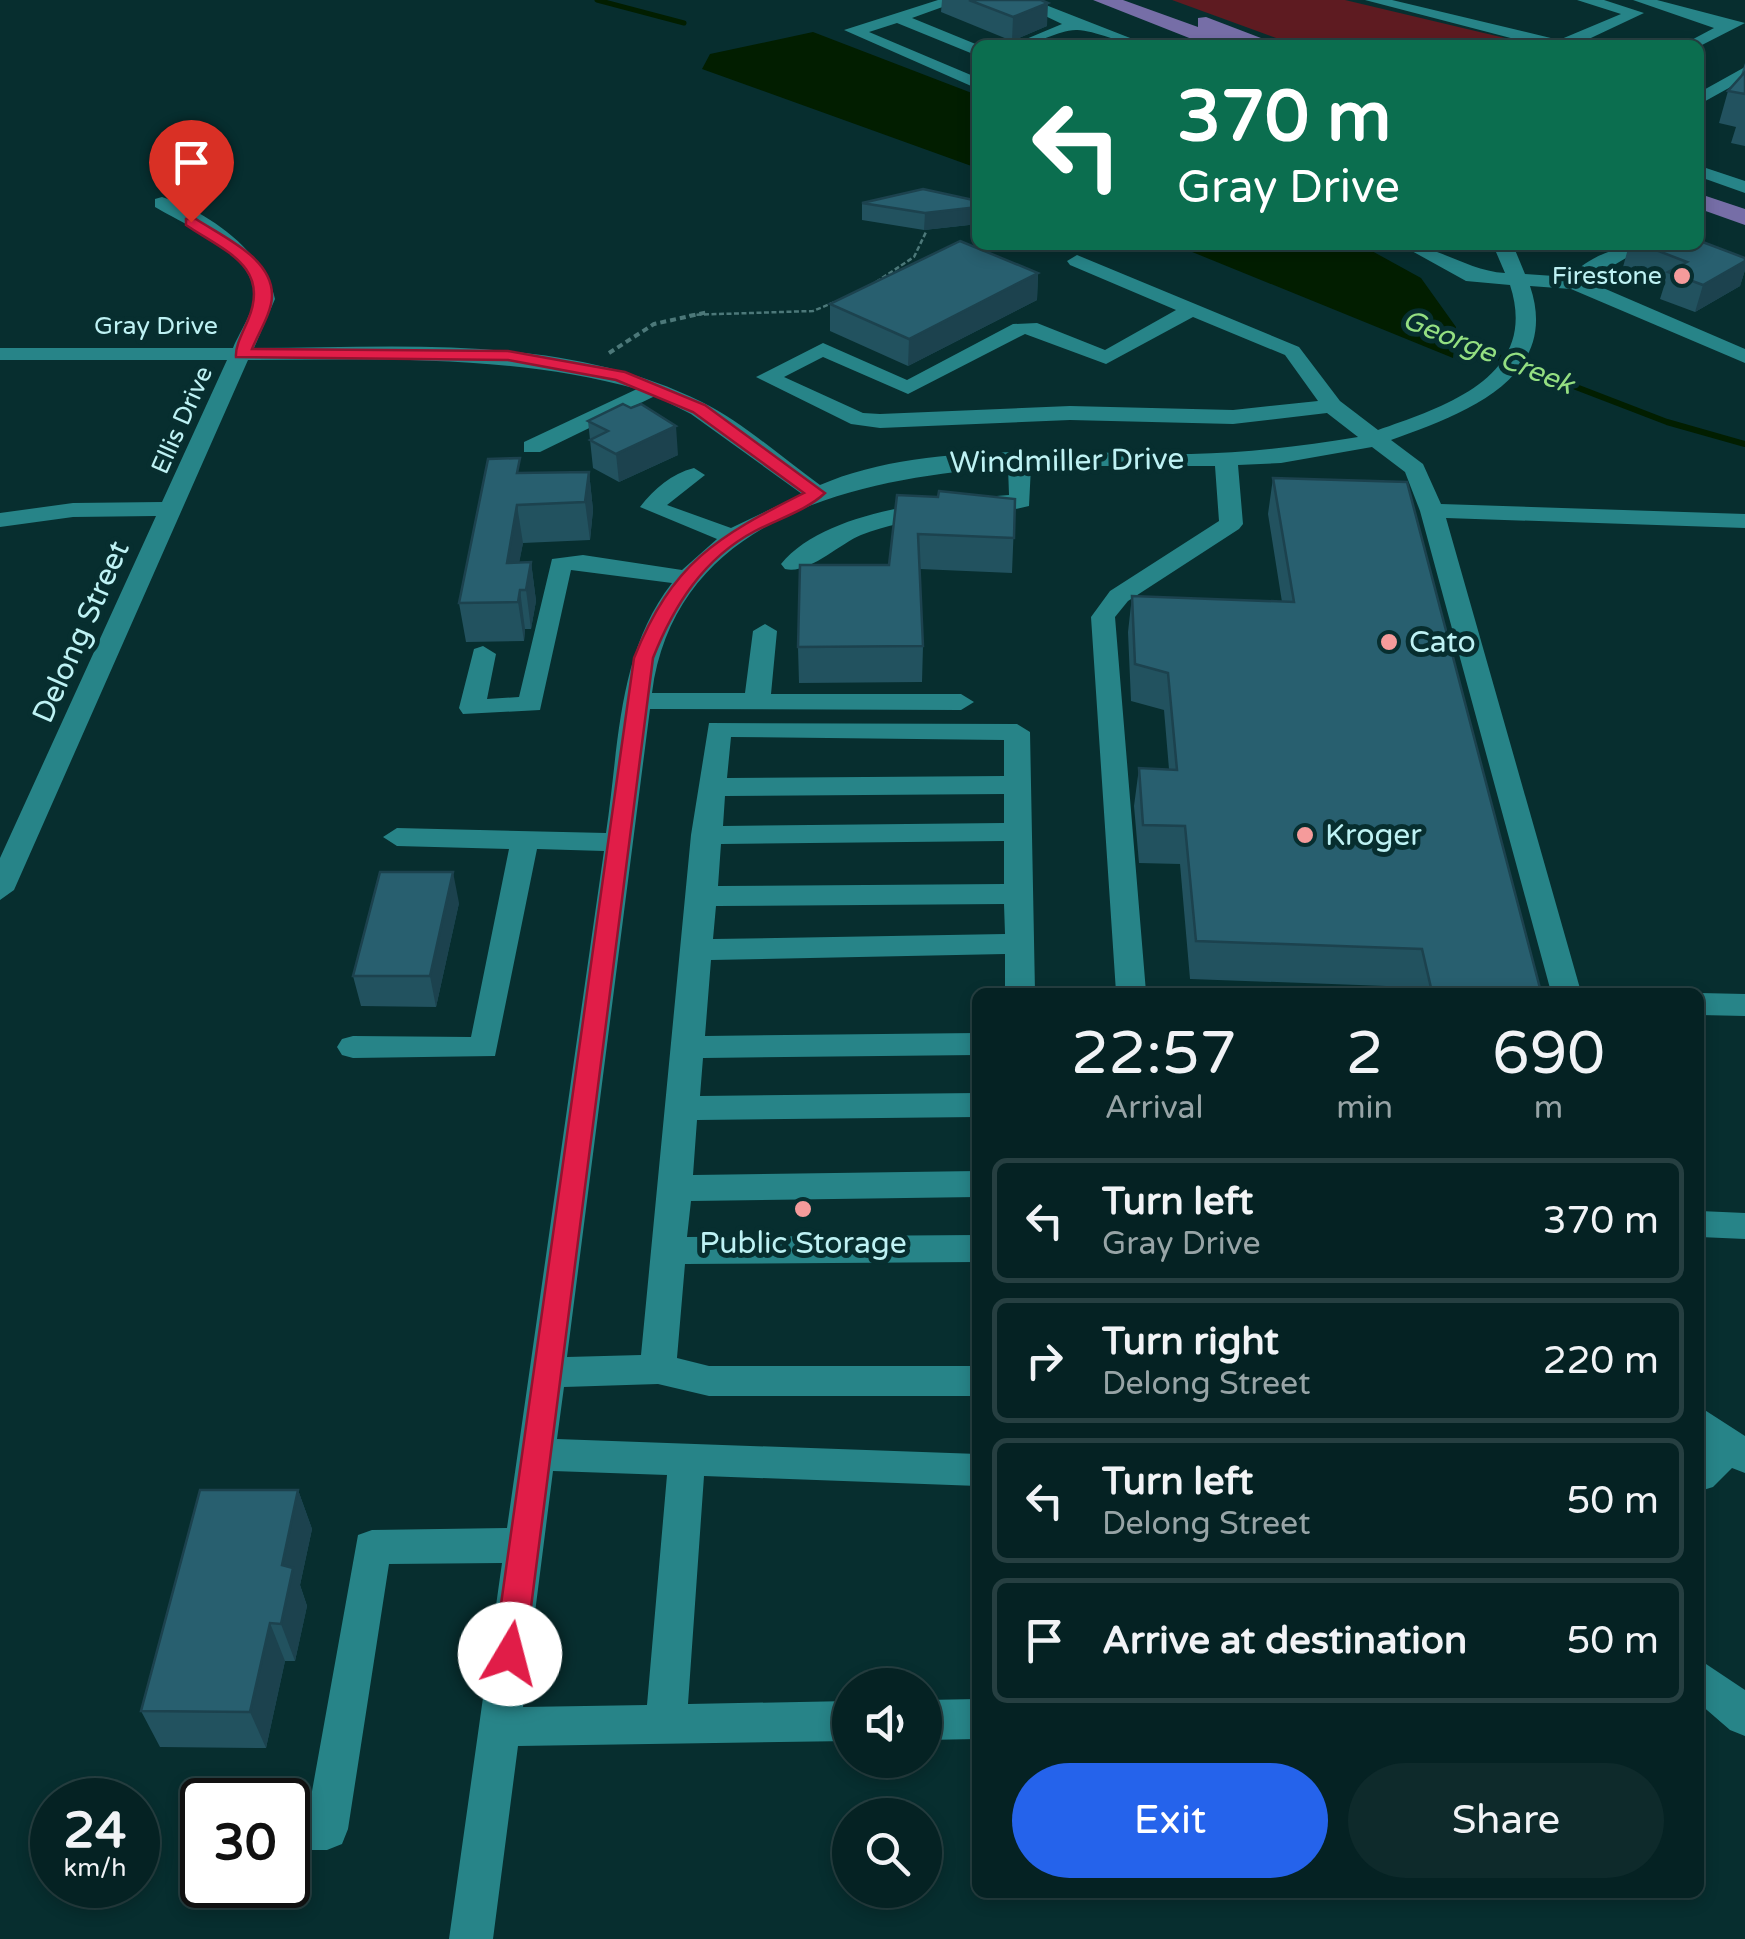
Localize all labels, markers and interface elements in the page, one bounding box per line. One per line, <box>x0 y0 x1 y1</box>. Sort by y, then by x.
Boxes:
text: 370 m <box>1177 76 1391 160</box>
icon: left <box>1012 80 1142 210</box>
pin <box>149 120 234 223</box>
icon: arrive <box>164 135 219 190</box>
text: Gray Drive <box>1177 161 1400 215</box>
place label: Firestone <box>1552 261 1662 291</box>
marker: Firestone <box>1671 265 1693 287</box>
water label: George Creek <box>1397 302 1580 402</box>
street label: Gray Drive <box>94 311 218 341</box>
street label: Ellis Drive <box>145 362 219 478</box>
street label: Windmiller Drive <box>949 440 1185 482</box>
street label: Delong Street <box>24 535 138 729</box>
place label: Cato <box>1409 624 1476 661</box>
marker: Cato <box>1378 631 1400 653</box>
place label: Kroger <box>1325 817 1422 854</box>
marker: Kroger <box>1294 824 1316 846</box>
text: 22:57 <box>1071 1018 1237 1090</box>
text: 2 <box>1346 1018 1383 1090</box>
text: 690 <box>1492 1018 1605 1090</box>
text: Arrival <box>1105 1089 1204 1127</box>
text: min <box>1336 1089 1393 1127</box>
text: m <box>1534 1089 1563 1127</box>
text: Turn left <box>1102 1179 1253 1225</box>
icon: left <box>1017 1193 1072 1248</box>
marker: Public Storage <box>792 1198 814 1220</box>
text: 370 m <box>1543 1198 1659 1244</box>
place label: Public Storage <box>699 1225 907 1262</box>
text: Gray Drive <box>1102 1225 1261 1263</box>
text: Turn right <box>1102 1319 1279 1365</box>
icon: right <box>1017 1333 1072 1388</box>
text: 220 m <box>1543 1338 1659 1384</box>
text: Delong Street <box>1102 1365 1310 1403</box>
text: Turn left <box>1102 1459 1253 1505</box>
icon: left <box>1017 1473 1072 1528</box>
text: 50 m <box>1567 1478 1659 1524</box>
text: Delong Street <box>1102 1505 1310 1543</box>
position arrow <box>458 1602 562 1706</box>
icon: arrive <box>1017 1613 1072 1668</box>
text: Arrive at destination <box>1102 1618 1467 1664</box>
text: 50 m <box>1567 1618 1659 1664</box>
map controls <box>832 1668 942 1908</box>
button: sound <box>832 1668 942 1778</box>
button: Exit <box>1012 1763 1328 1878</box>
button: Share <box>1348 1763 1664 1878</box>
speed limit sign: 30 <box>180 1778 310 1908</box>
button: search <box>832 1798 942 1908</box>
text: 24 <box>64 1801 126 1861</box>
text: km/h <box>64 1853 126 1883</box>

